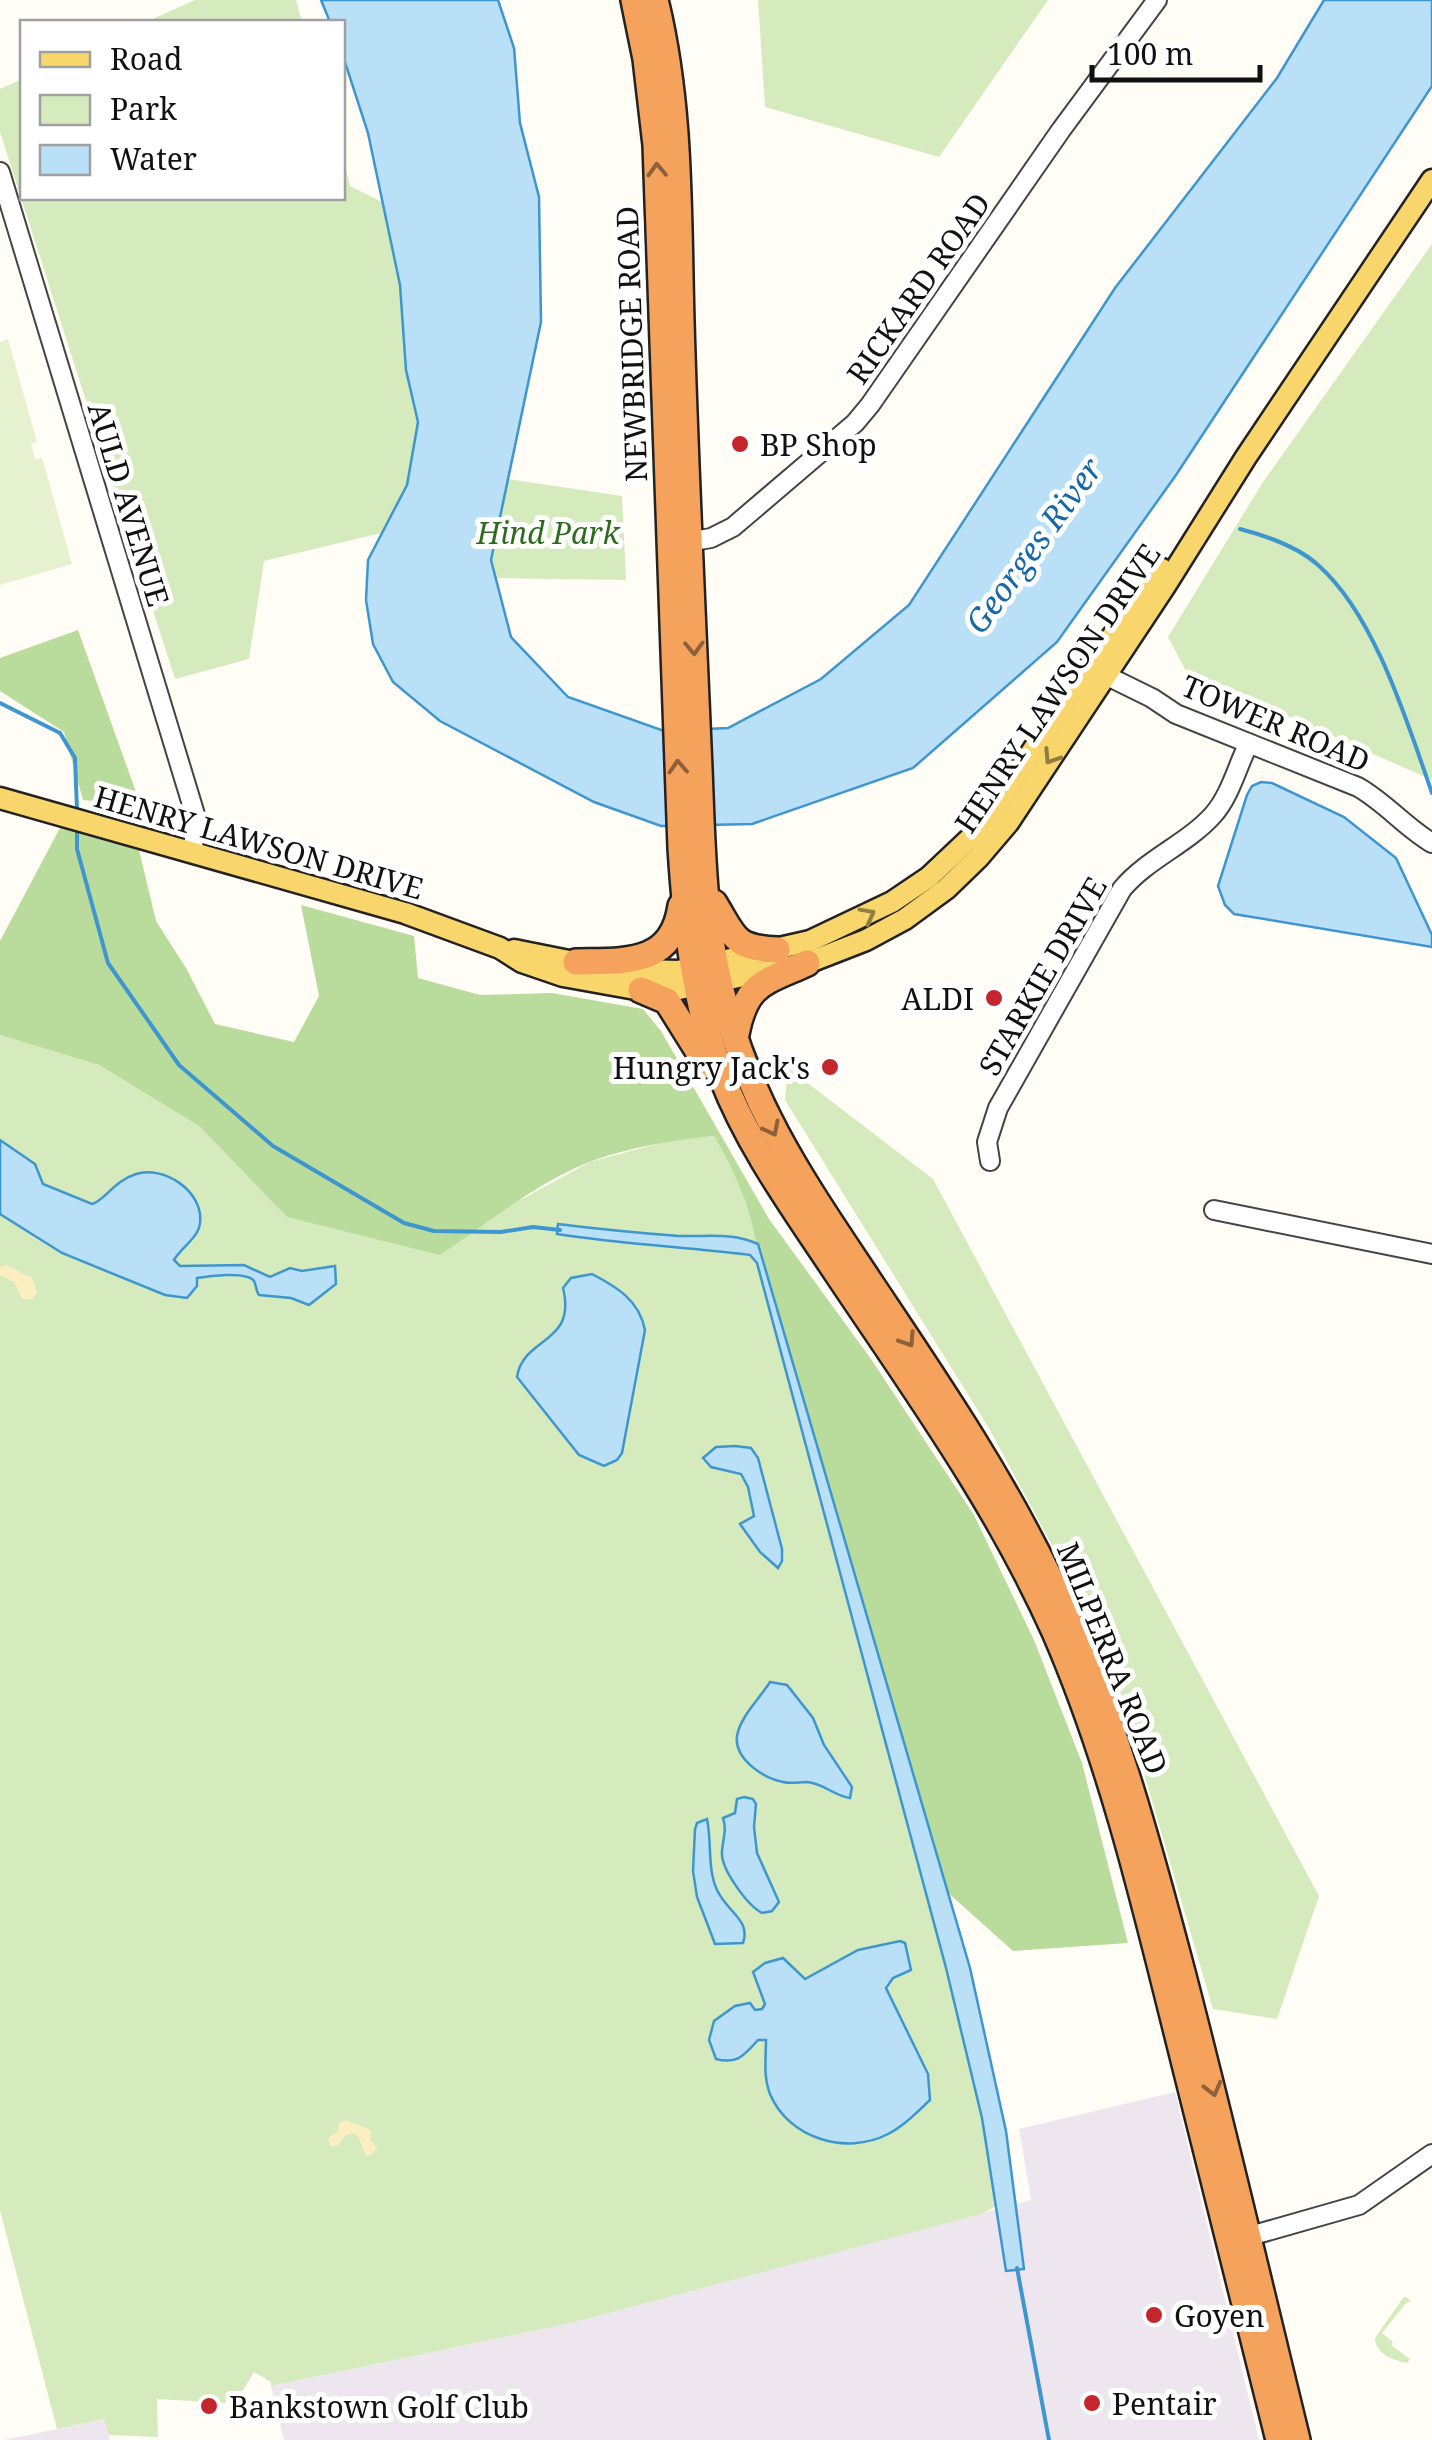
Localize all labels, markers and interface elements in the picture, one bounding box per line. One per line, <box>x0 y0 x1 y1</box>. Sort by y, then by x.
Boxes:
legend <box>20 20 345 200</box>
scale bar <box>1092 20 1260 82</box>
text: 100 m <box>1107 33 1193 74</box>
text: Road <box>110 38 182 79</box>
text: Park <box>110 88 177 129</box>
text: Water <box>110 138 197 179</box>
one-way arrow <box>647 161 668 177</box>
street label: RICKARD ROAD <box>837 184 999 392</box>
street label: NEWBRIDGE ROAD <box>606 205 656 483</box>
street label: AULD AVENUE <box>79 397 179 611</box>
place label: BP Shop <box>760 424 877 465</box>
marker: BP Shop <box>729 433 751 455</box>
water label: Georges River <box>955 448 1112 641</box>
park label: Hind Park <box>475 512 620 553</box>
street label: HENRY LAWSON DRIVE <box>945 535 1169 841</box>
one-way arrow <box>683 641 704 657</box>
street label: TOWER ROAD <box>1176 665 1376 781</box>
one-way arrow <box>1045 746 1064 764</box>
one-way arrow <box>668 759 689 775</box>
street label: HENRY LAWSON DRIVE <box>90 775 428 909</box>
street label: STARKIE DRIVE <box>968 869 1116 1083</box>
one-way arrow <box>858 908 876 927</box>
place label: ALDI <box>901 978 974 1019</box>
marker: ALDI <box>983 987 1005 1009</box>
place label: Hungry Jack's <box>613 1047 810 1088</box>
marker: Hungry Jack's <box>819 1056 841 1078</box>
one-way arrow <box>760 1119 779 1137</box>
one-way arrow <box>896 1328 914 1347</box>
street label: MILPERRA ROAD <box>1048 1536 1178 1780</box>
one-way arrow <box>1201 2080 1222 2097</box>
place label: Goyen <box>1174 2295 1264 2336</box>
marker: Goyen <box>1143 2304 1165 2326</box>
place label: Pentair <box>1112 2383 1217 2424</box>
place label: Bankstown Golf Club <box>229 2386 529 2427</box>
marker: Pentair <box>1081 2392 1103 2414</box>
marker: Bankstown Golf Club <box>198 2395 220 2417</box>

